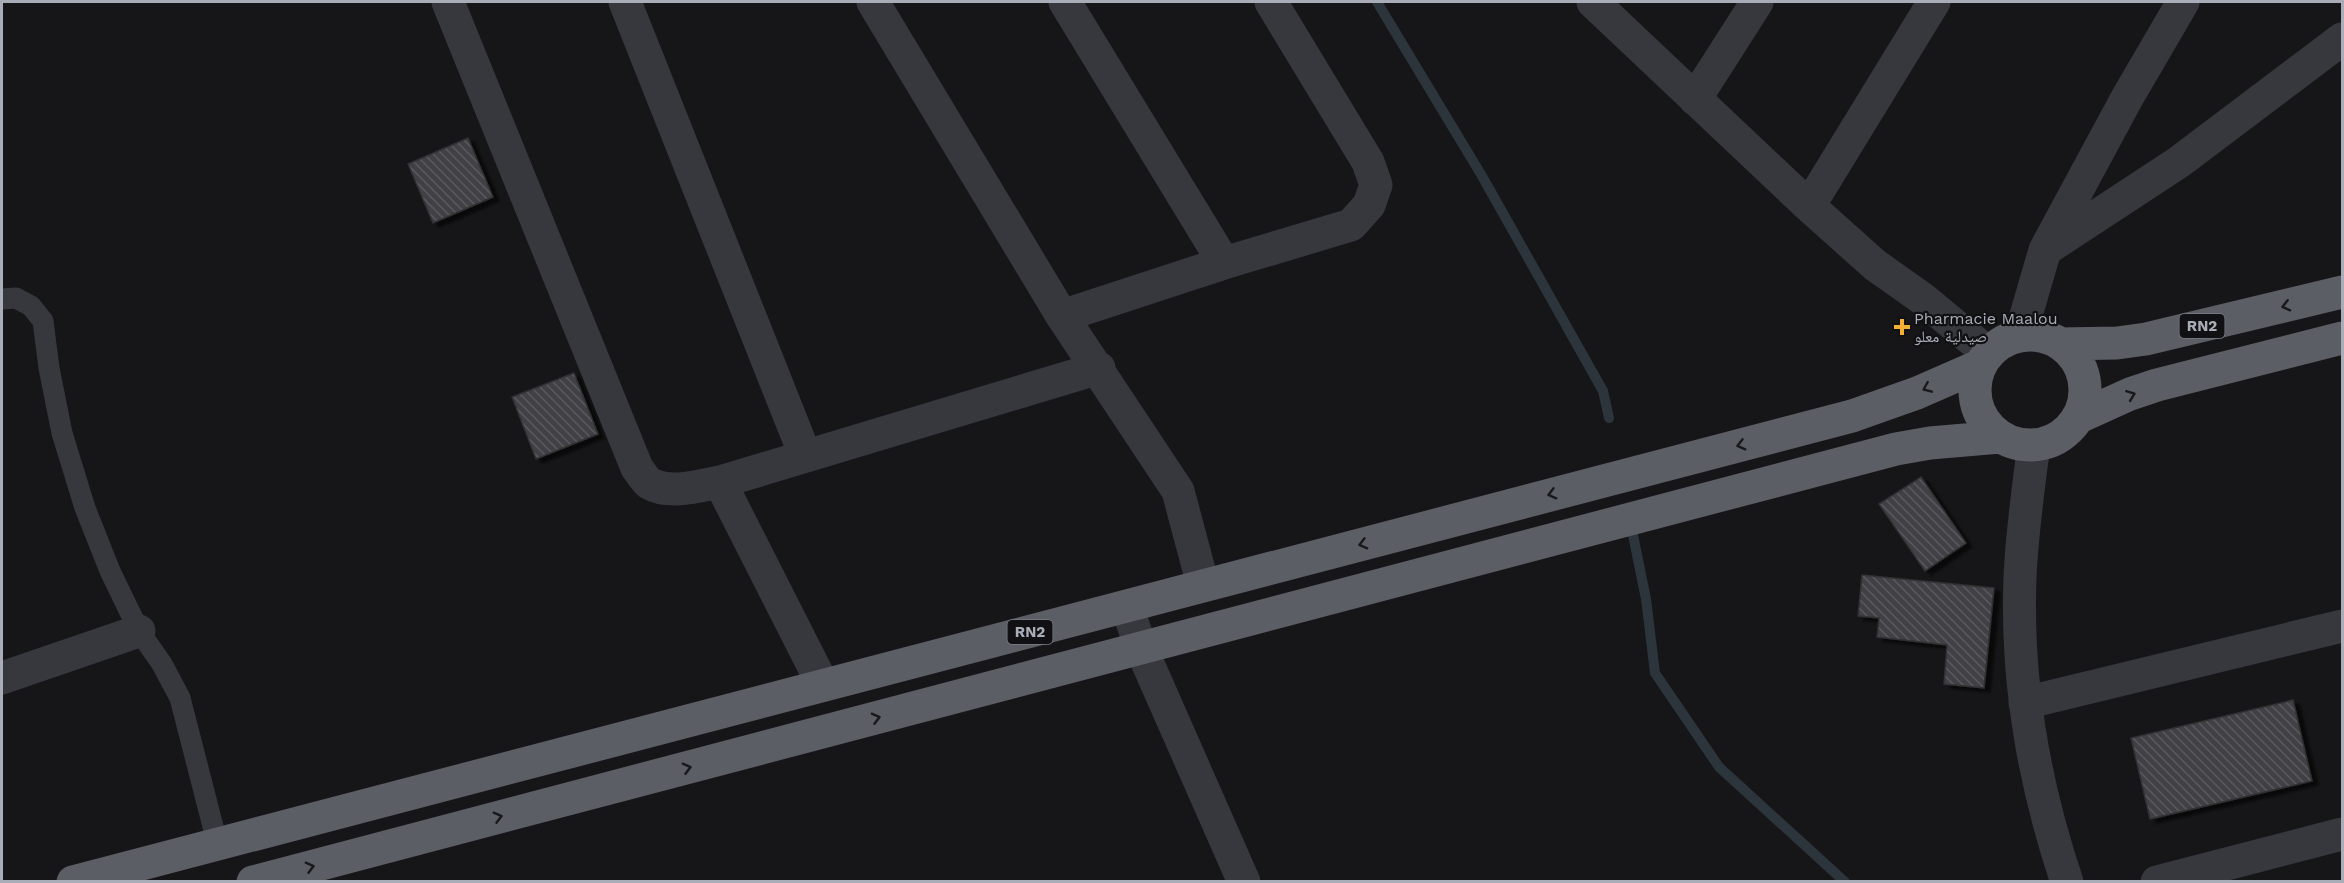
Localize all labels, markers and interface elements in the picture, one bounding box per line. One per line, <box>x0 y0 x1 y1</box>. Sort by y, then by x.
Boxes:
one-way arrow <box>2281 298 2291 311</box>
place label: Pharmacie Maalou صيدلية معلو <box>1914 309 2058 346</box>
road number: RN2 <box>2180 314 2224 338</box>
marker: Pharmacie Maalou صيدلية معلو <box>1895 320 1909 334</box>
one-way arrow <box>1922 381 1933 393</box>
one-way arrow <box>2125 389 2136 402</box>
one-way arrow <box>1736 438 1746 451</box>
one-way arrow <box>1547 487 1557 500</box>
one-way arrow <box>1359 536 1369 549</box>
road number: RN2 <box>1008 620 1052 644</box>
one-way arrow <box>870 713 880 725</box>
one-way arrow <box>682 762 692 775</box>
one-way arrow <box>492 812 503 824</box>
one-way arrow <box>305 861 315 874</box>

